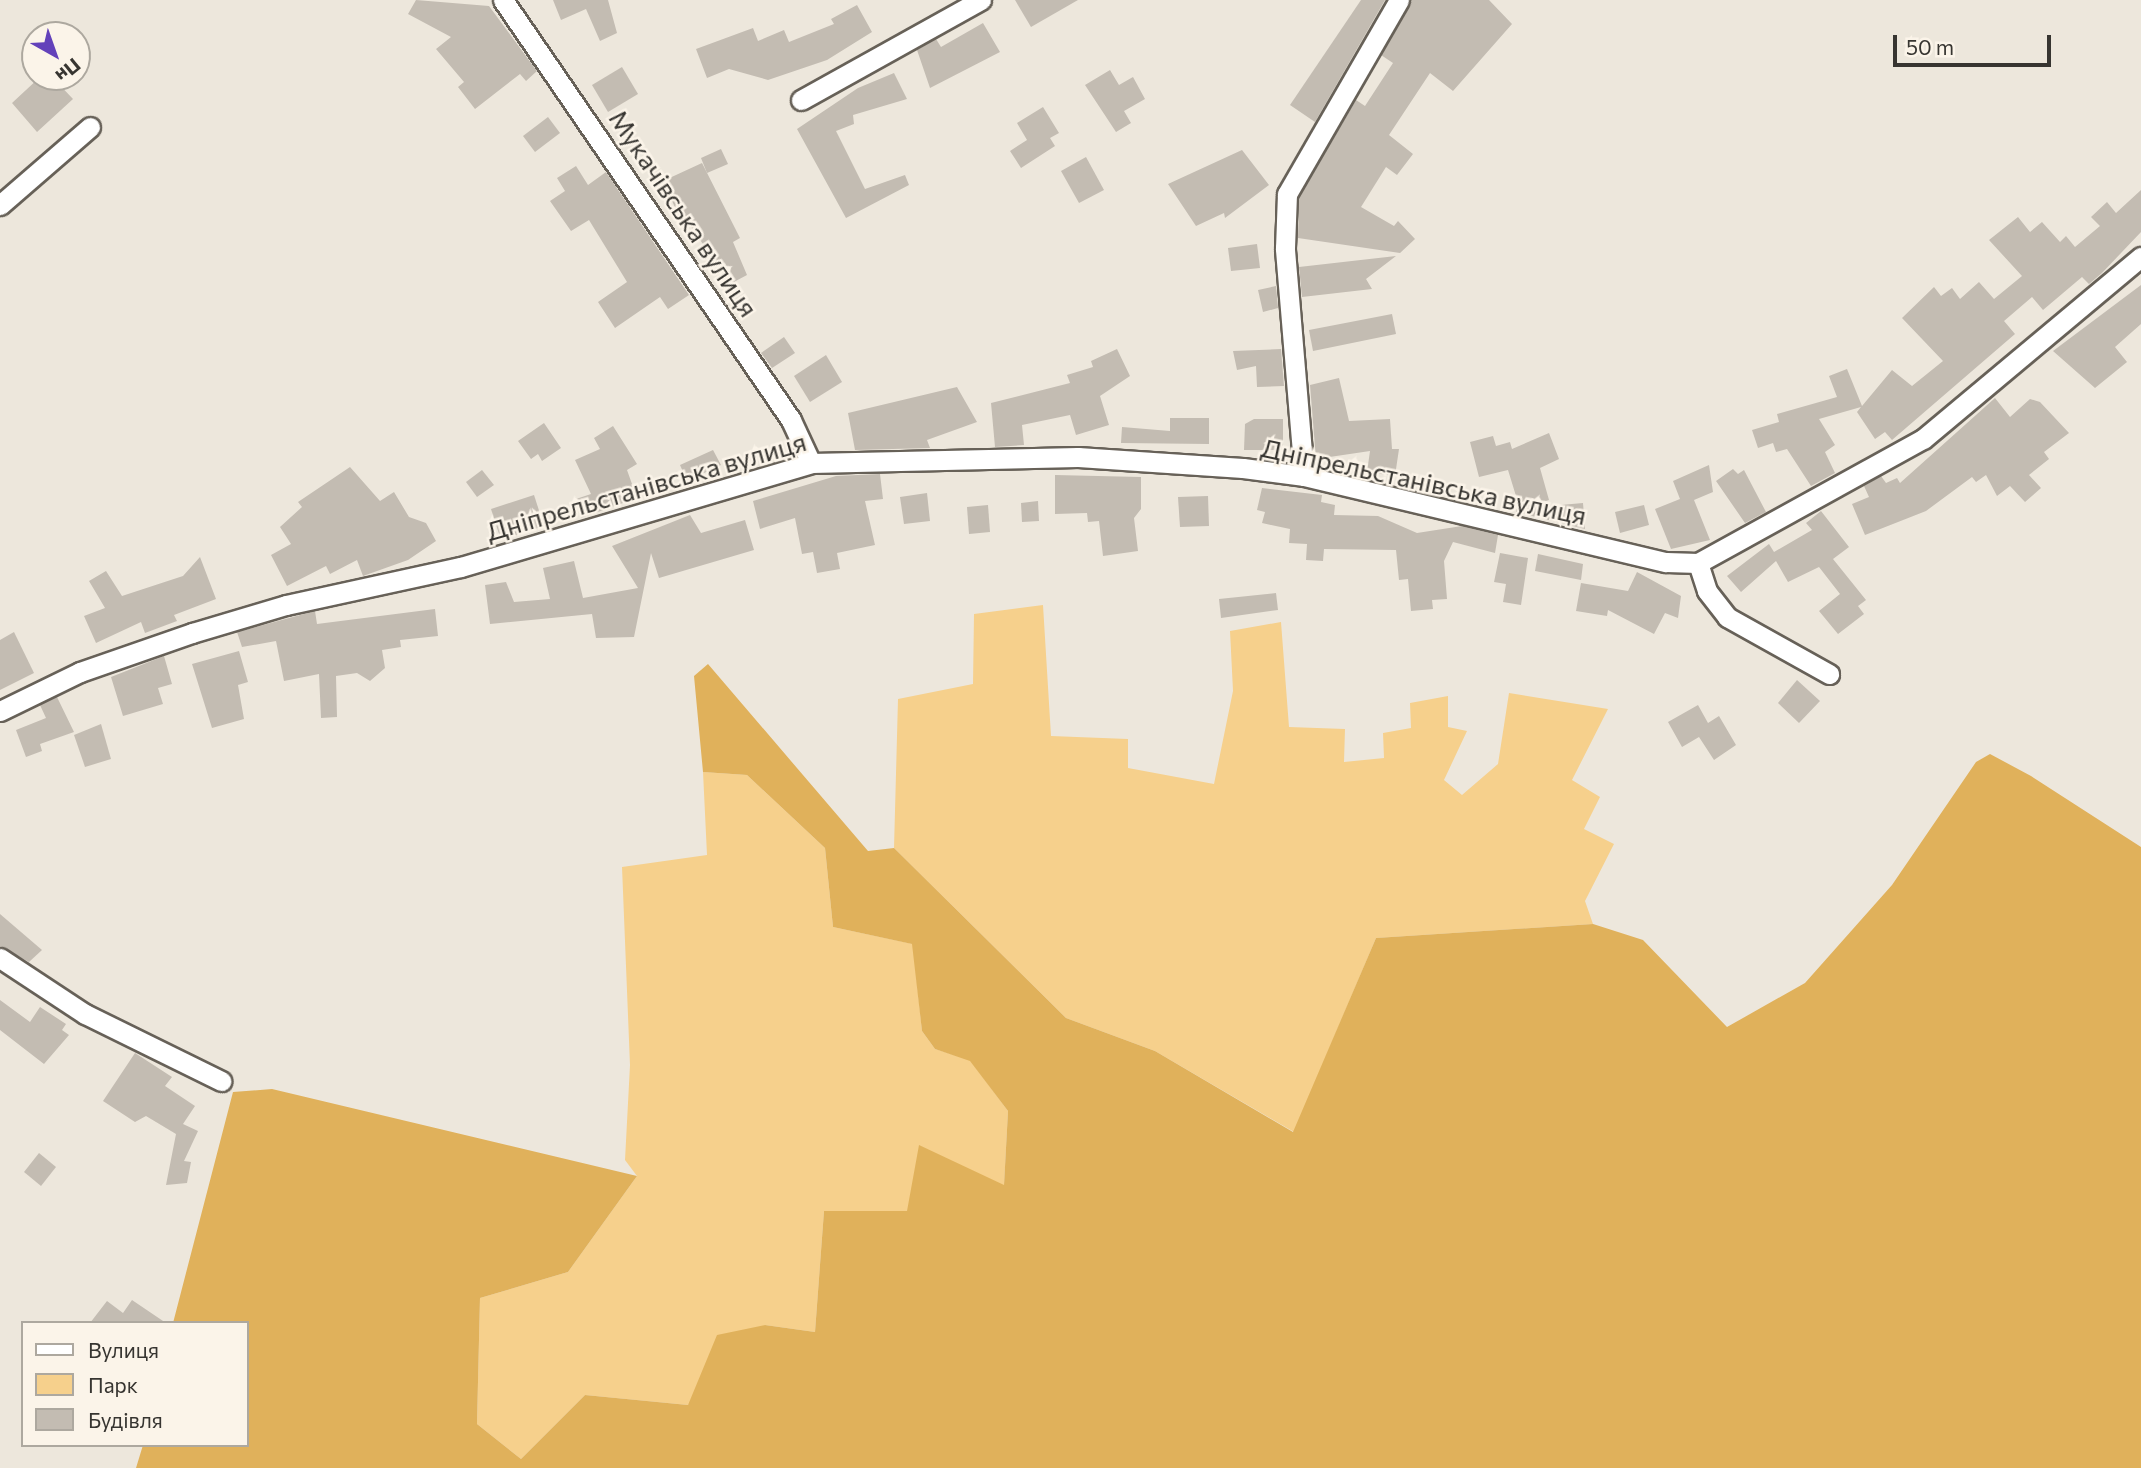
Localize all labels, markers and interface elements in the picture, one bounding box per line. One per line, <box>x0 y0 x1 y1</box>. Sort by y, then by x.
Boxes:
north arrow <box>21 21 91 91</box>
scale bar <box>1896 21 2054 65</box>
text: 50 m <box>1906 34 1954 59</box>
text: Пн <box>51 54 86 88</box>
street label: Мукачівська вулиця <box>603 104 765 322</box>
street label: Дніпрельстанівська вулиця <box>482 425 810 547</box>
street label: Дніпрельстанівська вулиця <box>1259 431 1589 531</box>
legend <box>21 1321 248 1447</box>
text: Вулиця <box>88 1337 159 1362</box>
text: Парк <box>88 1372 138 1397</box>
text: Будівля <box>88 1407 163 1432</box>

